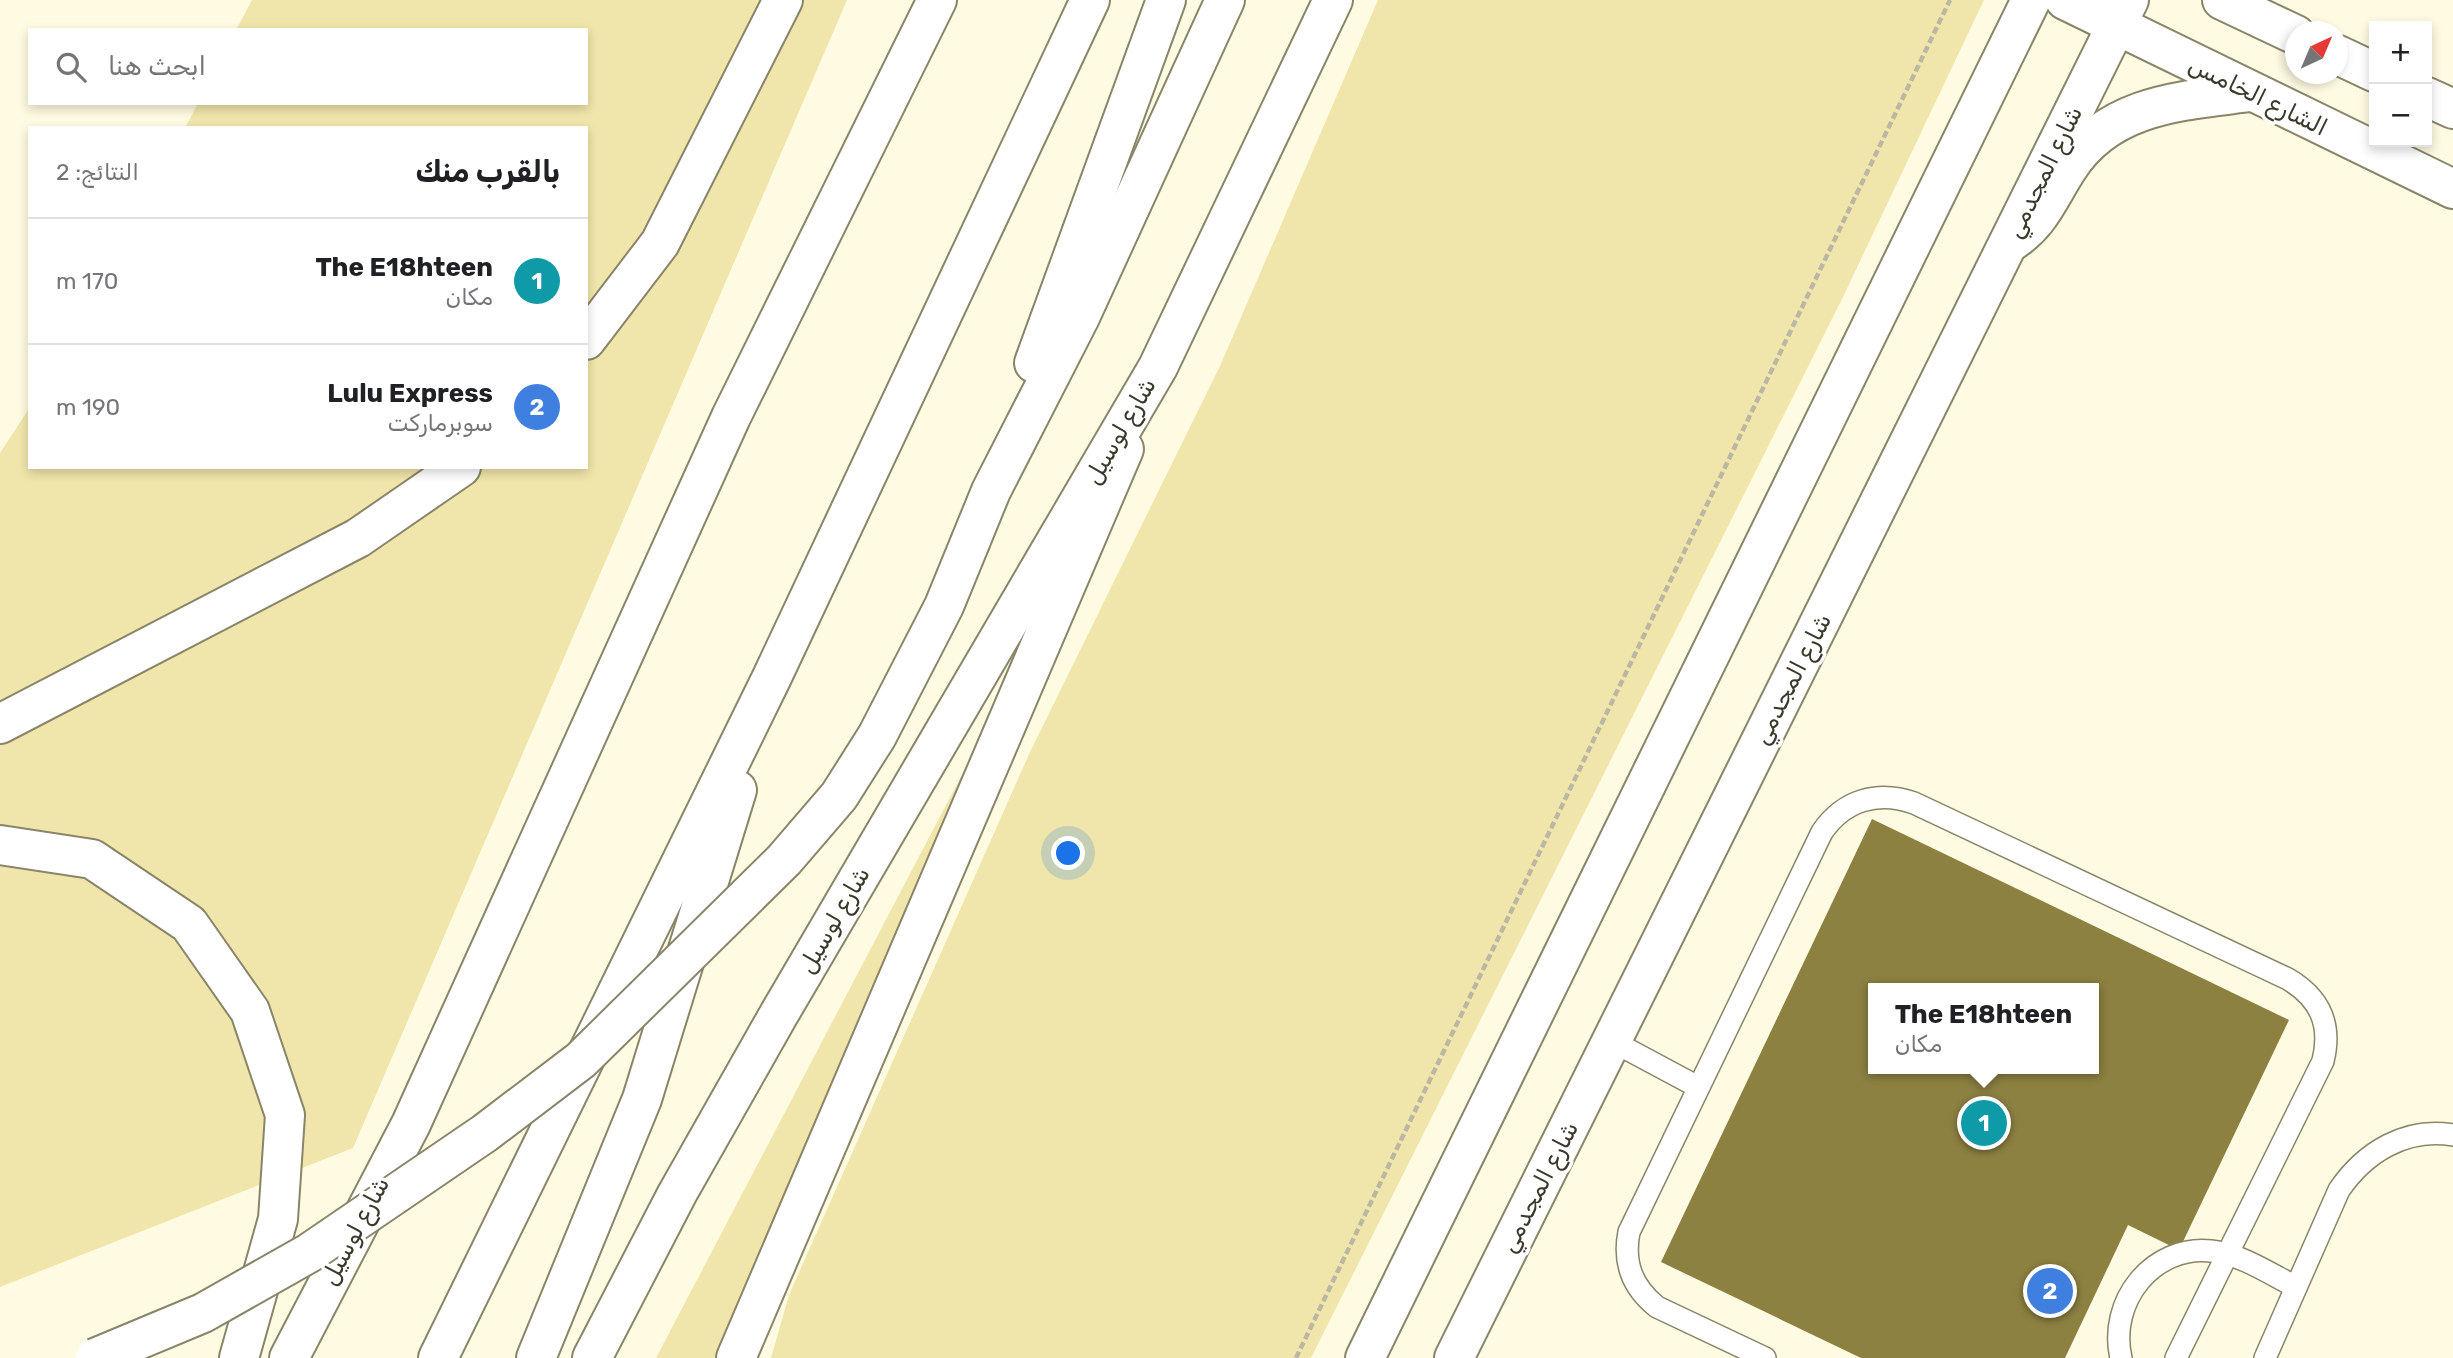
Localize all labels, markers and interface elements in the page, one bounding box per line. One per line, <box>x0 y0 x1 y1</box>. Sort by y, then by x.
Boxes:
north arrow <box>2285 21 2348 84</box>
map controls <box>2369 21 2432 147</box>
button: + <box>2369 21 2432 84</box>
search box <box>28 28 588 105</box>
icon: search <box>52 48 90 86</box>
street label: الشارع الخامس <box>2183 50 2332 143</box>
text: ابحث هنا <box>108 51 206 82</box>
button: − <box>2369 84 2432 147</box>
street label: شارع المجدمي <box>2000 101 2092 244</box>
text: بالقرب منك <box>415 154 560 190</box>
text: النتائج: 2 <box>56 158 139 186</box>
text: The E18hteen <box>316 252 493 283</box>
text: 170 m <box>56 267 118 295</box>
text: 1 <box>531 267 543 295</box>
text: مكان <box>446 283 493 311</box>
street label: شارع لوسيل <box>1078 373 1163 490</box>
text: Lulu Express <box>327 378 493 409</box>
text: 190 m <box>56 393 120 421</box>
text: 2 <box>530 393 544 421</box>
text: سوبرماركت <box>388 409 493 437</box>
street label: شارع المجدمي <box>1747 609 1841 751</box>
your location <box>1051 836 1085 870</box>
street label: شارع لوسيل <box>792 862 877 979</box>
popup <box>1868 983 2099 1074</box>
text: The E18hteen <box>1895 999 2072 1030</box>
text: مكان <box>1895 1030 1942 1058</box>
pin: 1 <box>1961 1097 2007 1149</box>
street label: شارع المجدمي <box>1494 1117 1588 1259</box>
street label: شارع لوسيل <box>315 1172 397 1291</box>
pin: 2 <box>2027 1265 2073 1317</box>

